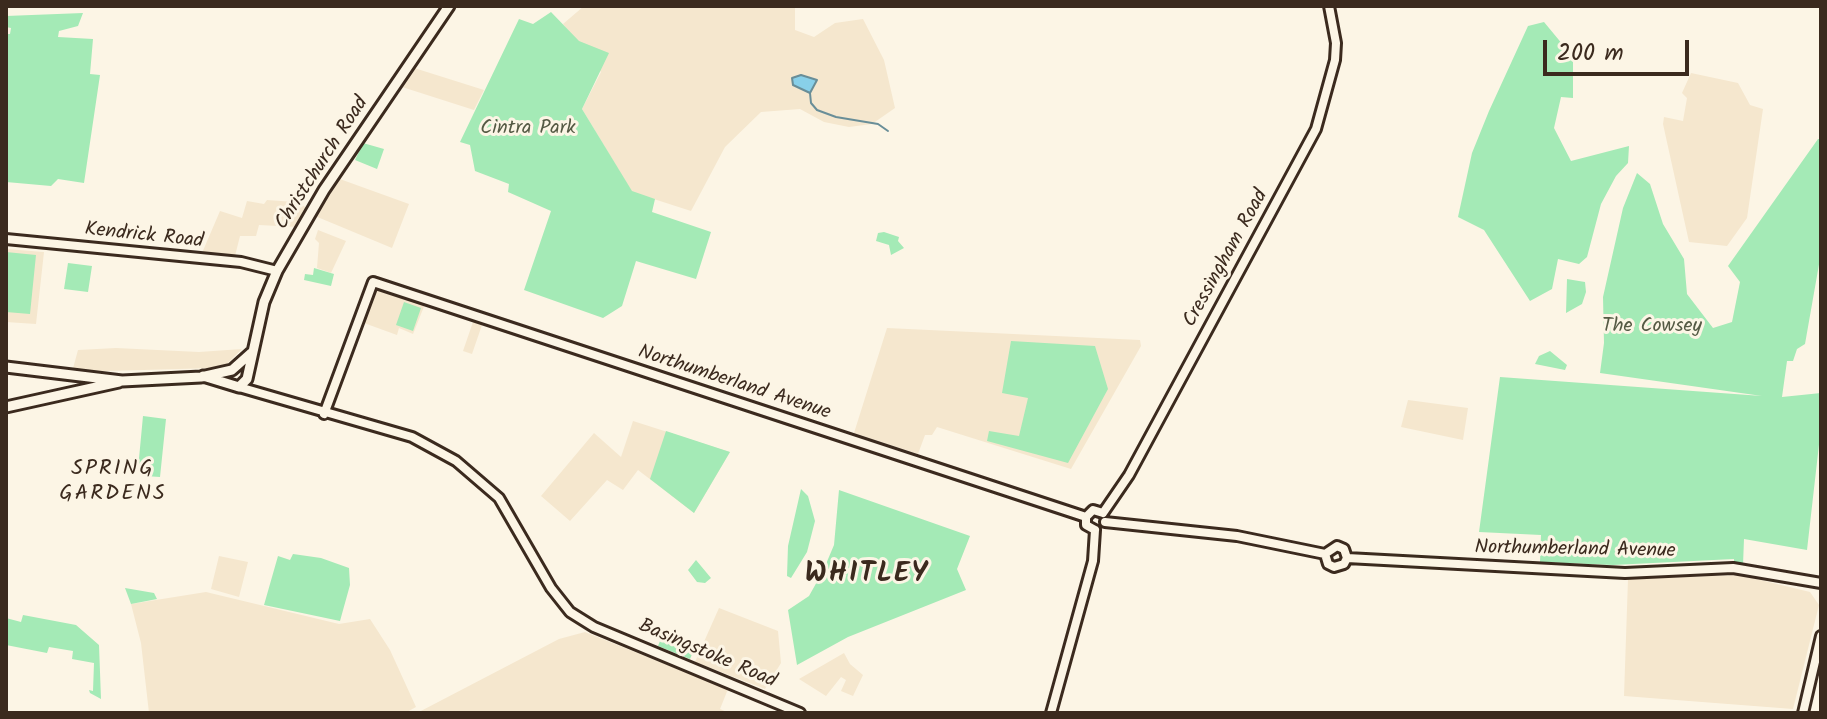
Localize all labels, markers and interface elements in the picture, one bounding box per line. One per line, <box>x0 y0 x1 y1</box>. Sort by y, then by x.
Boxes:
scale bar <box>1547 24 1693 74</box>
text: 200 m <box>1557 34 1624 73</box>
street label: Christchurch Road <box>271 93 375 235</box>
park label: Cintra Park <box>480 118 576 142</box>
street label: Cressingham Road <box>1179 186 1275 332</box>
street label: Kendrick Road <box>83 219 205 255</box>
park label: The Cowsey <box>1602 316 1702 340</box>
street label: Northumberland Avenue <box>635 342 833 426</box>
district label: SPRING GARDENS <box>59 457 167 508</box>
street label: Northumberland Avenue <box>1474 537 1676 565</box>
district label: WHITLEY <box>805 559 929 593</box>
street label: Basingstoke Road <box>634 615 780 695</box>

